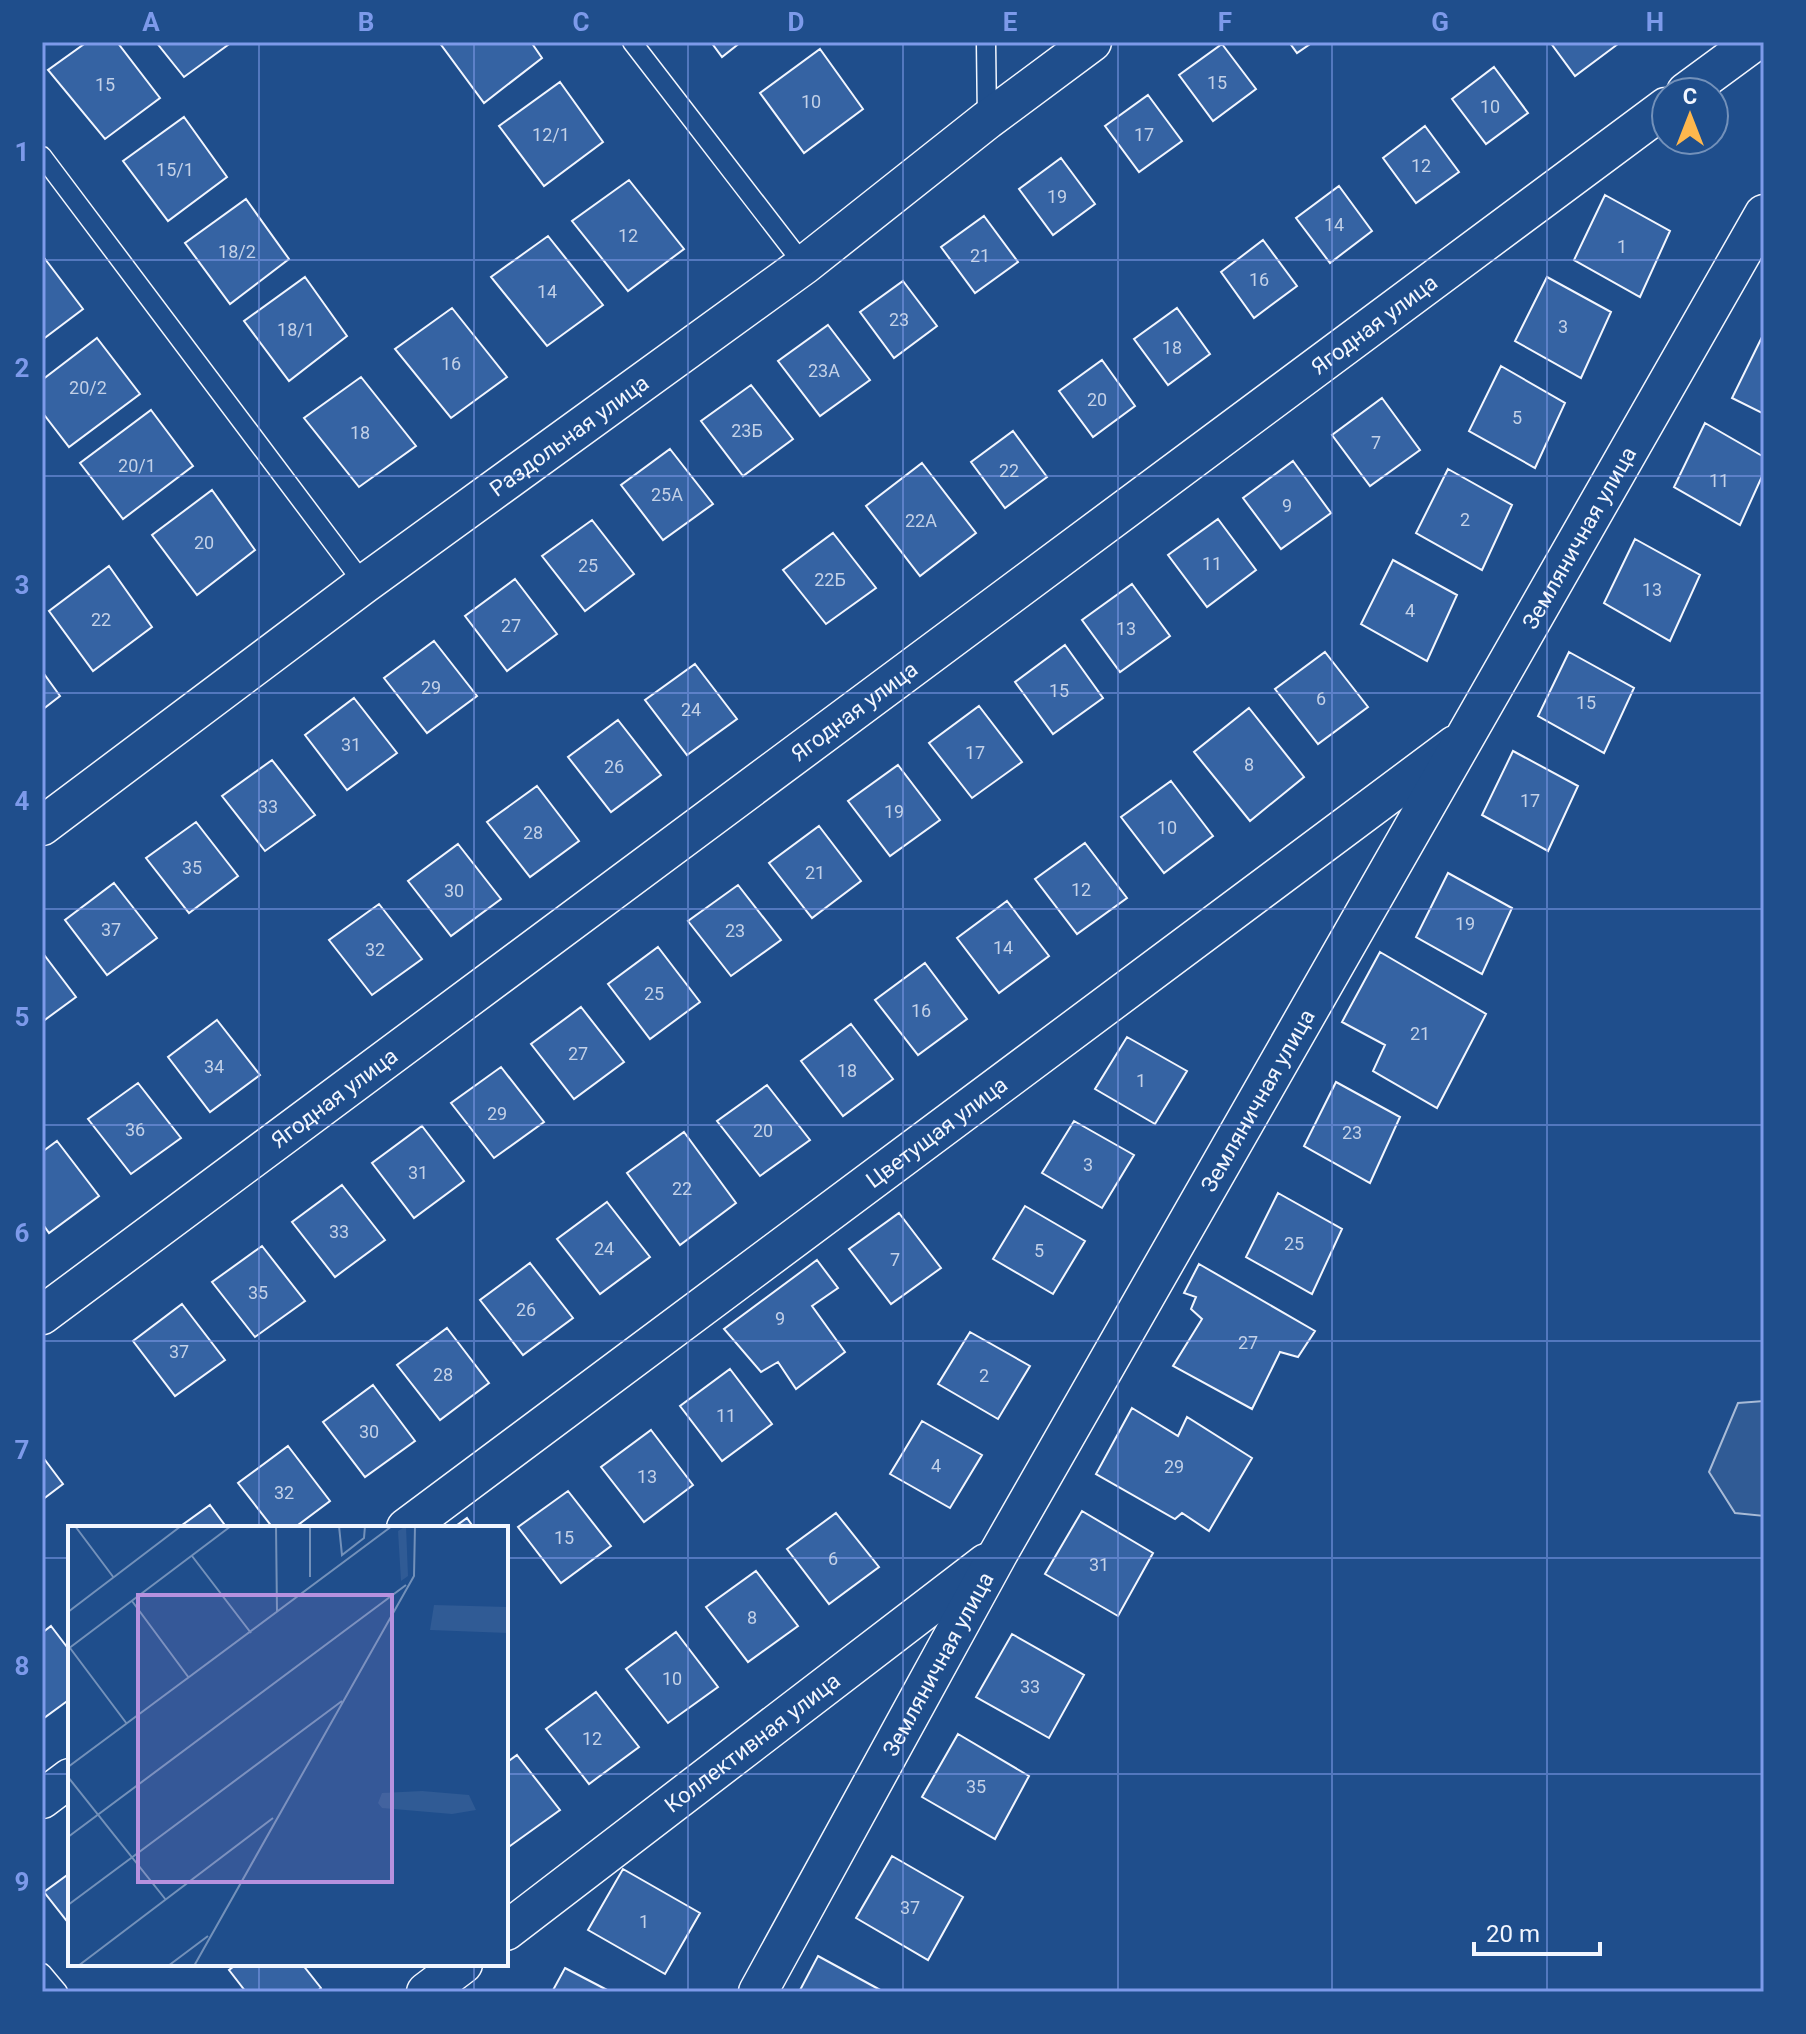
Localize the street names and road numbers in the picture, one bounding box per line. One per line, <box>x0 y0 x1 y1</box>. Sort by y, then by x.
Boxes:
street label: Ягодная улица <box>1306 269 1442 379</box>
street label: Раздольная улица <box>485 370 653 501</box>
street label: Земляничная улица <box>1517 442 1641 633</box>
street label: Ягодная улица <box>786 656 922 766</box>
street label: Земляничная улица <box>1195 1005 1319 1196</box>
street label: Ягодная улица <box>266 1043 402 1153</box>
street label: Цветущая улица <box>861 1071 1012 1193</box>
street label: Земляничная улица <box>877 1568 998 1760</box>
street label: Коллективная улица <box>660 1667 844 1817</box>

